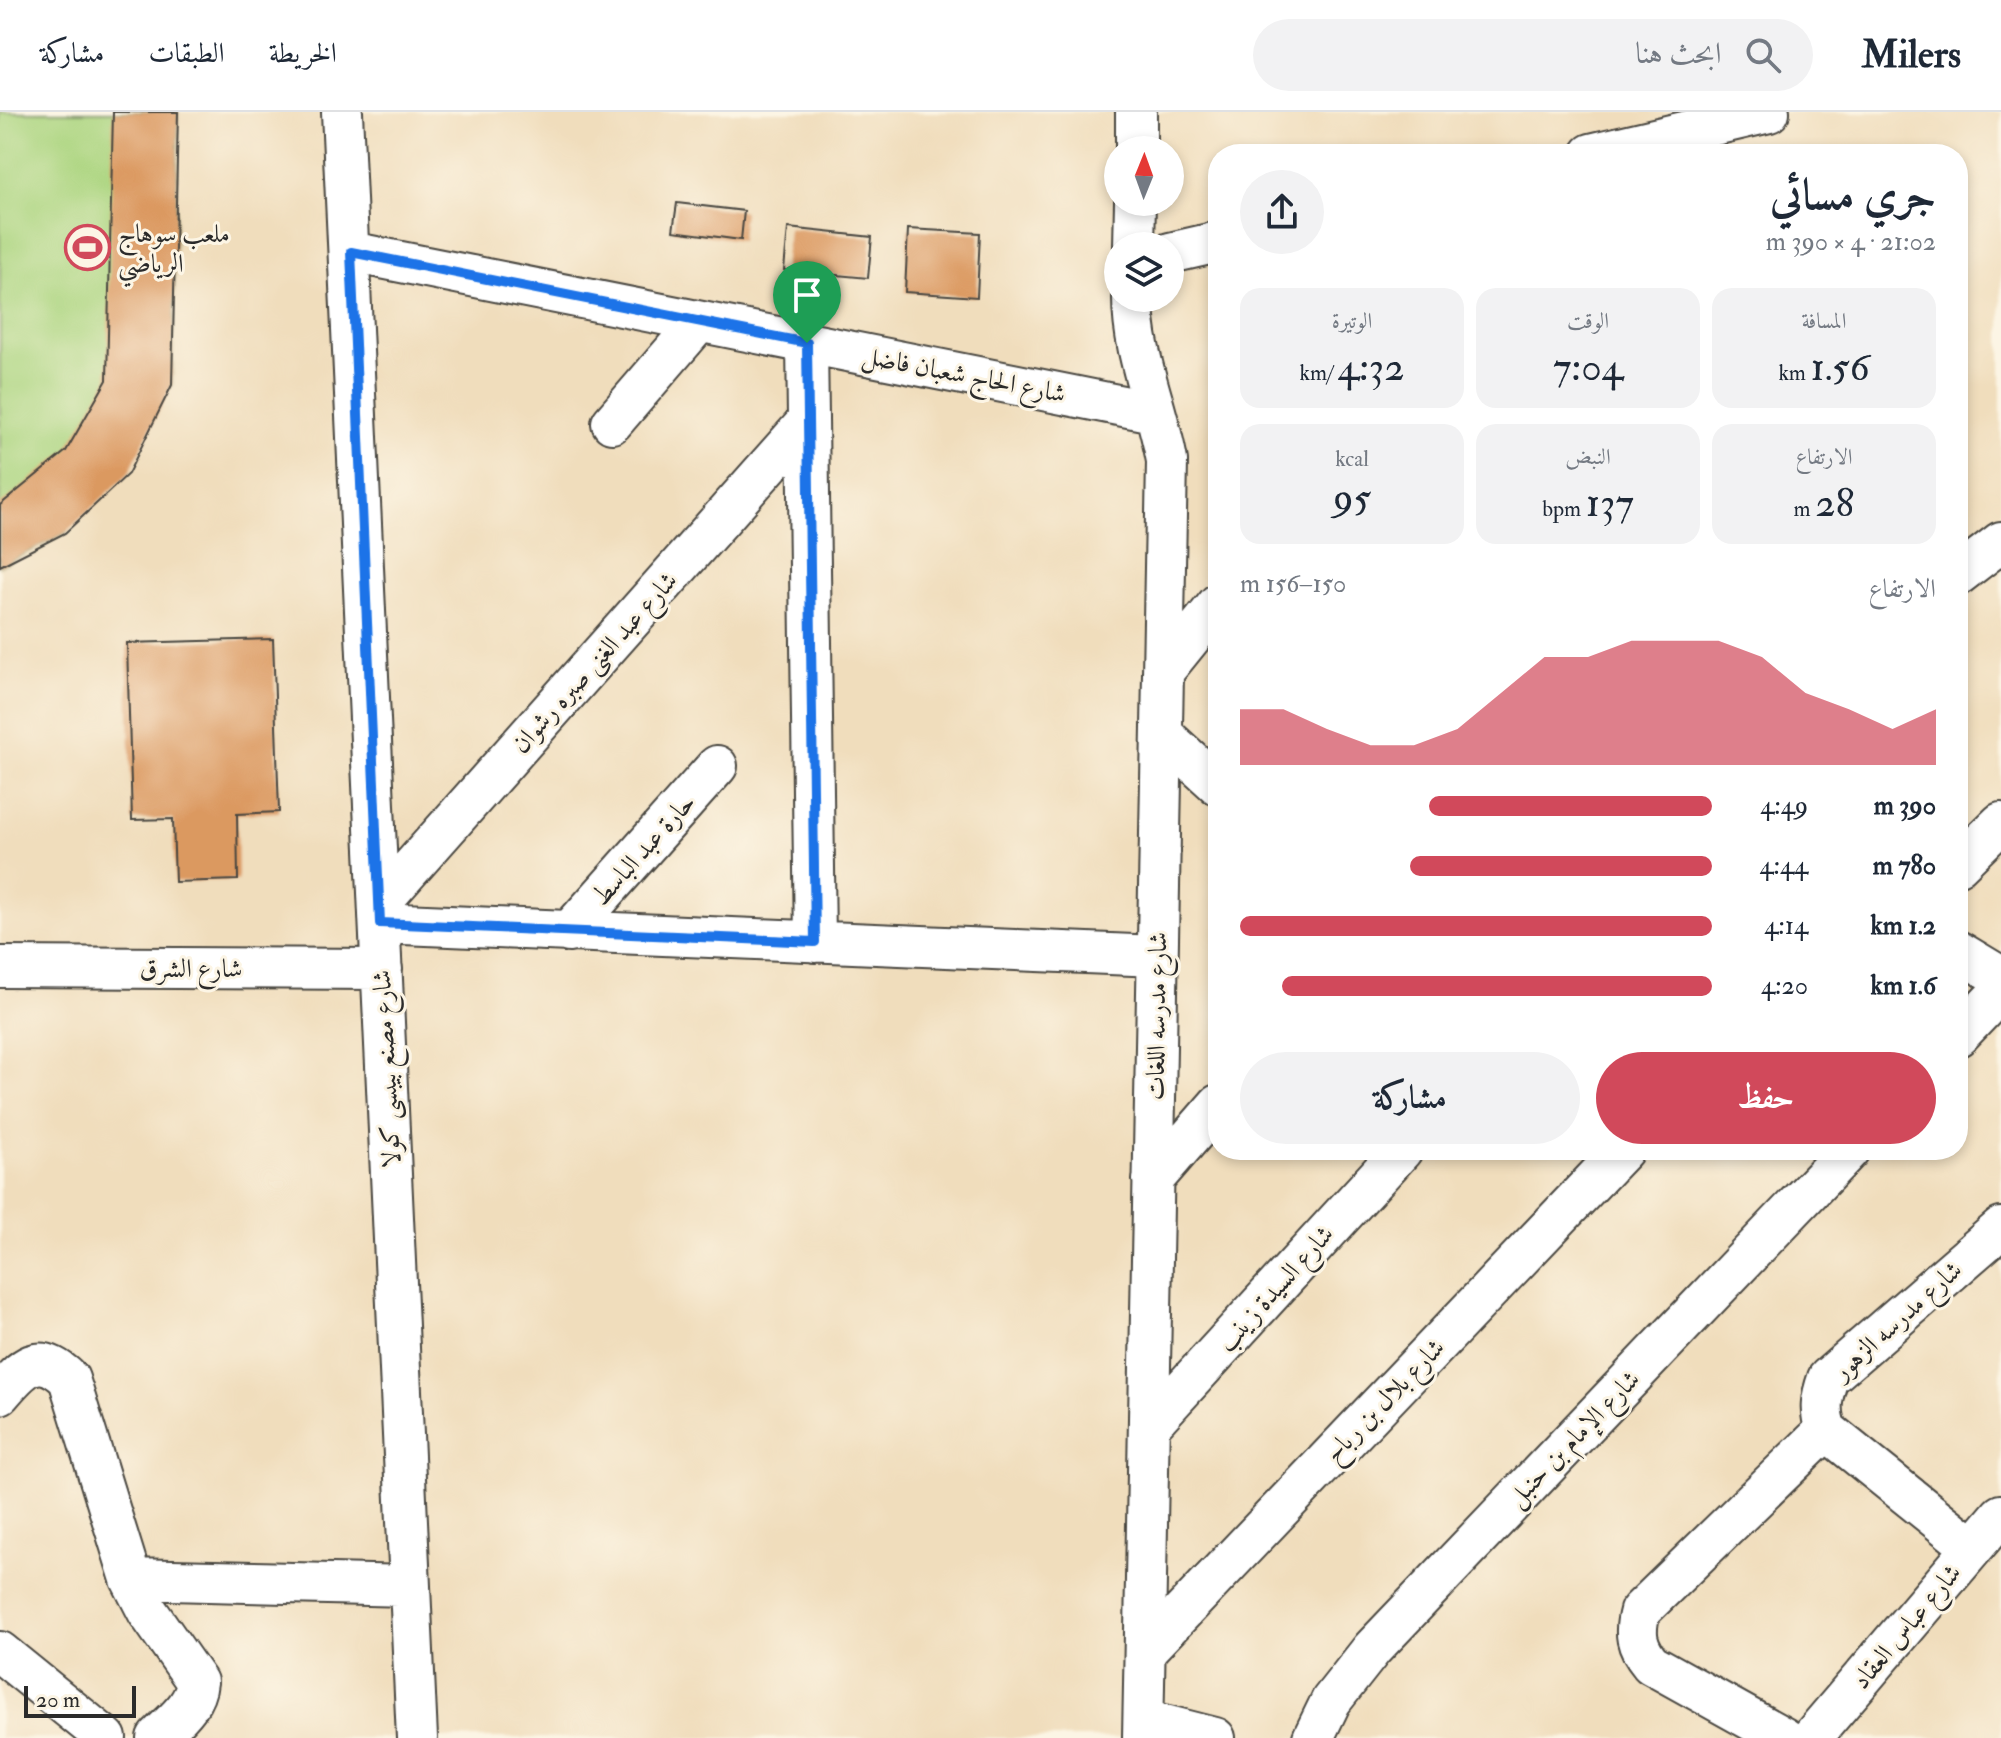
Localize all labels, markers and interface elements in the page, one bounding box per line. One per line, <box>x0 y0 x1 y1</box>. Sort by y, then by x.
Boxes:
search box <box>1253 19 1813 91</box>
text: Milers <box>1861 31 1961 79</box>
icon: search <box>1741 33 1785 77</box>
text: ابحث هنا <box>1635 35 1721 72</box>
text: مشاركة <box>40 36 104 71</box>
text: الطبقات <box>148 36 225 71</box>
text: الخريطة <box>269 36 337 71</box>
north arrow <box>1104 136 1184 216</box>
map controls <box>1104 136 1184 312</box>
text: جري مسائي <box>1770 168 1936 223</box>
button: share <box>1240 170 1324 254</box>
place label: ملعب سوهاج الرياضي <box>118 218 230 287</box>
sports icon: ملعب سوهاج الرياضي <box>63 224 111 272</box>
text: 21:02 · 4 × 390 m <box>1766 226 1936 258</box>
button: layers <box>1104 232 1184 312</box>
pin <box>773 261 841 343</box>
icon: arrive <box>785 273 829 317</box>
text: الوتيرة <box>1332 307 1372 335</box>
text: الوقت <box>1567 307 1609 335</box>
text: المسافة <box>1802 307 1846 335</box>
street label: شارع الحاج شعبان فاضل <box>858 340 1068 417</box>
text: 4:32 <box>1337 342 1405 393</box>
text: 7:04 <box>1553 342 1623 393</box>
text: 1.56 <box>1811 342 1870 393</box>
text: /km <box>1300 359 1337 387</box>
text: km <box>1778 359 1811 387</box>
text: النبض <box>1565 443 1611 471</box>
text: الارتفاع <box>1795 443 1853 471</box>
text: kcal <box>1335 445 1369 473</box>
text: 95 <box>1333 473 1371 524</box>
text: 137 <box>1586 478 1634 529</box>
text: 28 <box>1815 478 1854 529</box>
text: bpm <box>1542 495 1586 523</box>
text: m <box>1794 495 1815 523</box>
street label: شارع عبد الغنى صبره رشوان <box>505 565 688 763</box>
text: 150–156 m <box>1240 568 1346 600</box>
text: الارتفاع <box>1869 573 1936 605</box>
street label: حارة عبد الباسط <box>585 787 703 913</box>
text: 4:49 <box>1760 790 1808 822</box>
text: 390 m <box>1874 790 1936 822</box>
text: 4:44 <box>1760 850 1808 882</box>
text: 780 m <box>1873 850 1936 882</box>
text: 4:14 <box>1764 910 1808 942</box>
text: 1.2 km <box>1870 910 1936 942</box>
street label: شارع مدرسه اللغات <box>1140 932 1179 1101</box>
street label: شارع الشرق <box>140 953 242 990</box>
street label: شارع مصنع بيبسى كولا <box>366 969 415 1169</box>
text: 4:20 <box>1761 970 1808 1002</box>
text: 1.6 km <box>1871 970 1936 1002</box>
button: مشاركة <box>1240 1052 1580 1144</box>
button: حفظ <box>1596 1052 1936 1144</box>
street label: شارع السيدة زينب <box>1211 1219 1345 1362</box>
street label: شارع مدرسه الزهور <box>1824 1254 1972 1393</box>
street label: شارع بلال بن رباح <box>1318 1332 1457 1474</box>
street label: شارع الإمام بن حنبل <box>1501 1364 1651 1518</box>
street label: شارع عباس العقاد <box>1845 1557 1972 1699</box>
scale bar <box>24 1682 136 1718</box>
text: 20 m <box>36 1686 80 1714</box>

